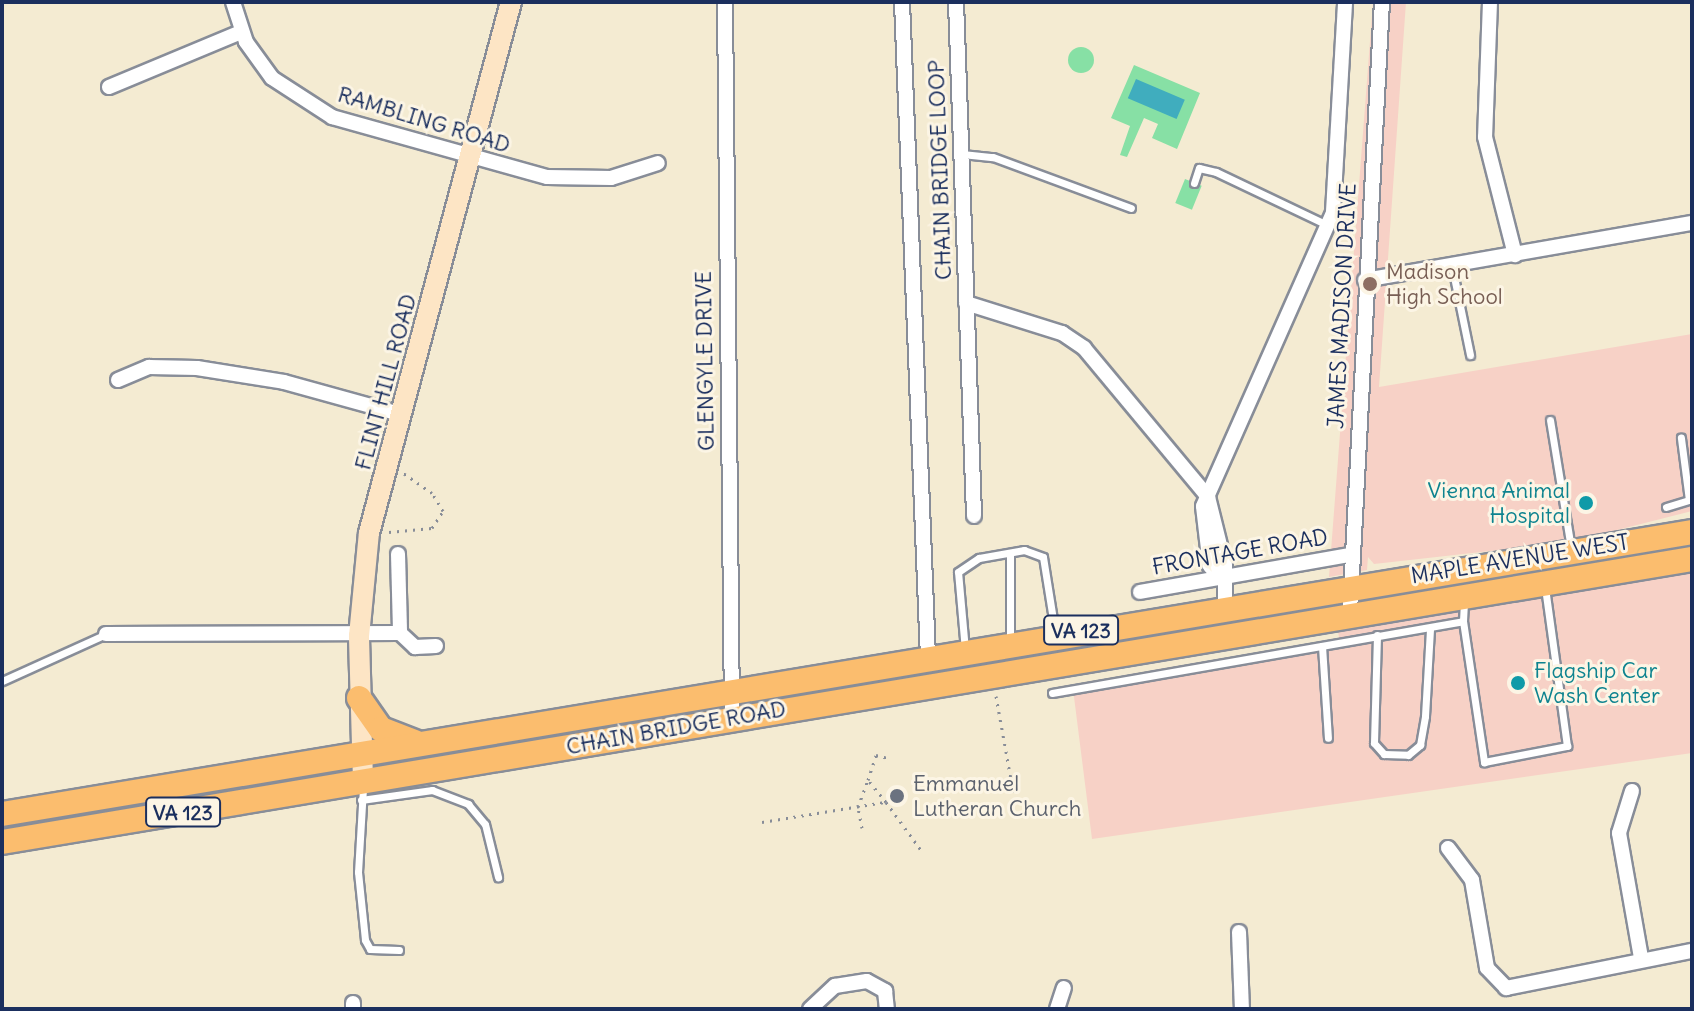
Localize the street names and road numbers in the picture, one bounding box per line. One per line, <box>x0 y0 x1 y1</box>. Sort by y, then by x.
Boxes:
street label: CHAIN BRIDGE LOOP <box>923 59 957 281</box>
street label: RAMBLING ROAD <box>335 81 513 159</box>
street label: JAMES MADISON DRIVE <box>1322 183 1362 429</box>
street label: GLENGYLE DRIVE <box>690 271 720 451</box>
street label: FLINT HILL ROAD <box>350 291 422 473</box>
street label: FRONTAGE ROAD <box>1150 524 1330 580</box>
street label: MAPLE AVENUE WEST <box>1409 529 1631 589</box>
road number: VA 123 <box>1043 614 1119 646</box>
street label: CHAIN BRIDGE ROAD <box>564 696 788 760</box>
road number: VA 123 <box>145 796 221 828</box>

